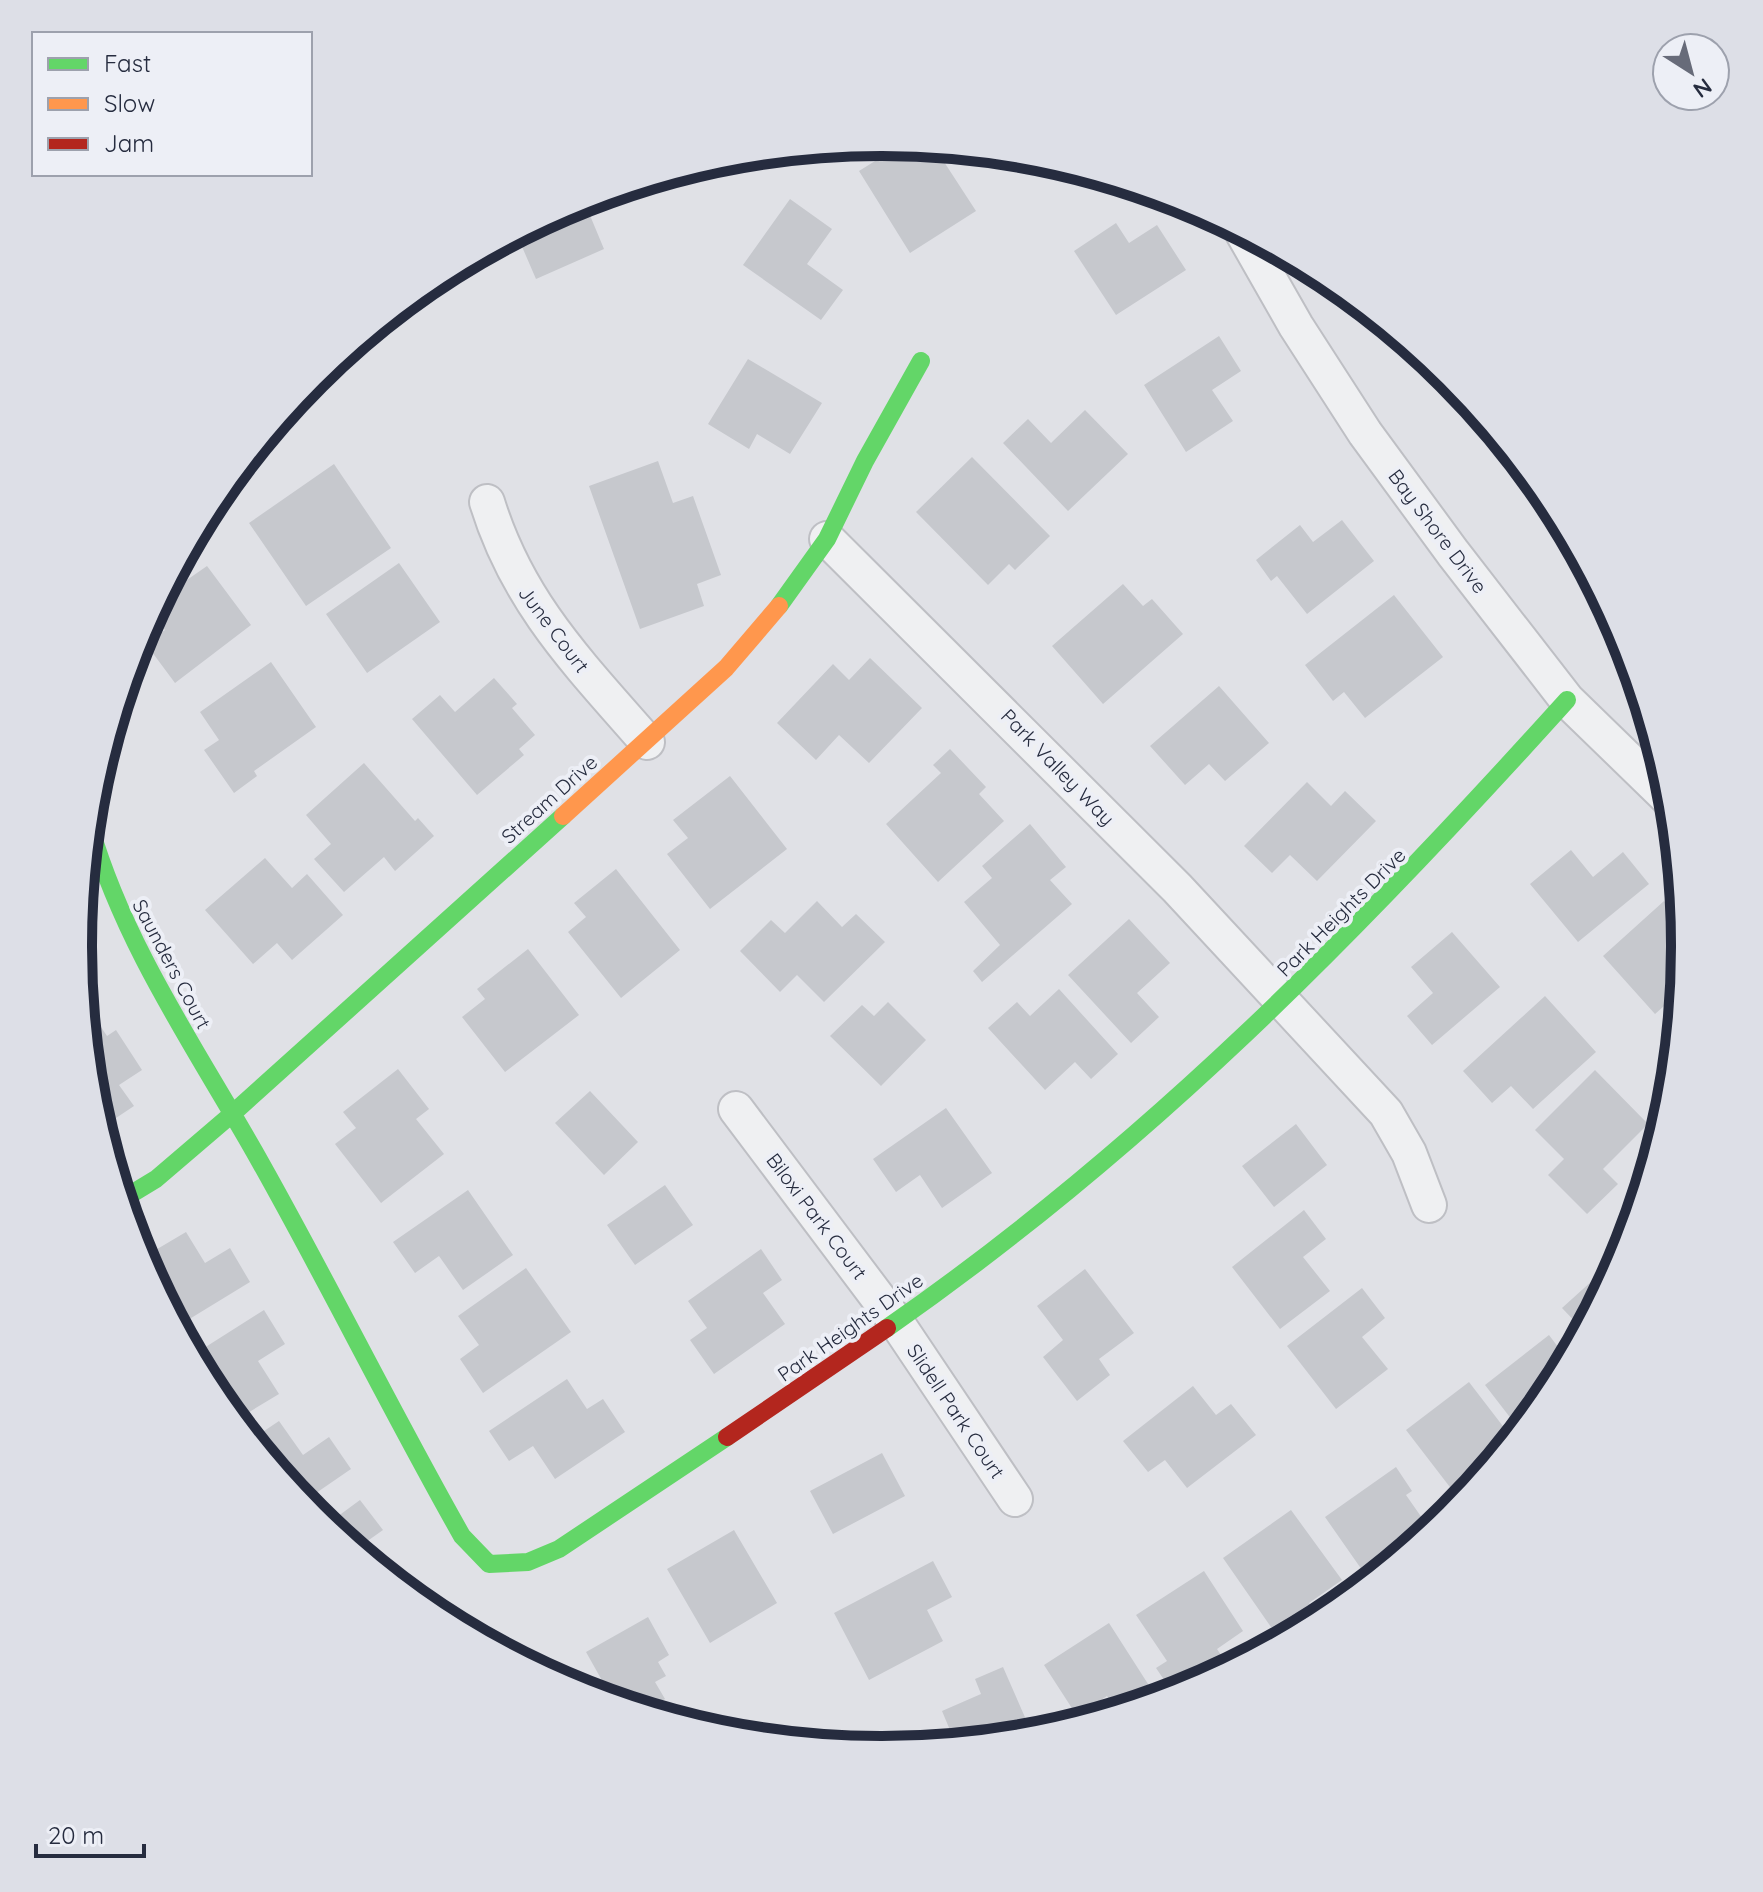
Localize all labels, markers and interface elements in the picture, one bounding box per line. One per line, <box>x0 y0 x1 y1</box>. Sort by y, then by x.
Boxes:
legend <box>32 32 312 176</box>
north arrow <box>1651 32 1731 112</box>
text: Fast <box>104 48 151 78</box>
text: N <box>1688 72 1718 104</box>
text: Slow <box>104 88 155 118</box>
text: Jam <box>104 128 154 158</box>
street label: Bay Shore Drive <box>1383 464 1493 598</box>
street label: June Court <box>513 581 595 677</box>
street label: Park Valley Way <box>996 703 1120 831</box>
street label: Stream Drive <box>496 749 602 849</box>
street label: Park Heights Drive <box>1271 842 1411 982</box>
street label: Saunders Court <box>127 895 217 1033</box>
street label: Biloxi Park Court <box>761 1148 873 1284</box>
street label: Park Heights Drive <box>772 1267 928 1387</box>
street label: Slidell Park Court <box>902 1339 1010 1483</box>
scale bar <box>36 1808 144 1858</box>
text: 20 m <box>48 1820 104 1850</box>

